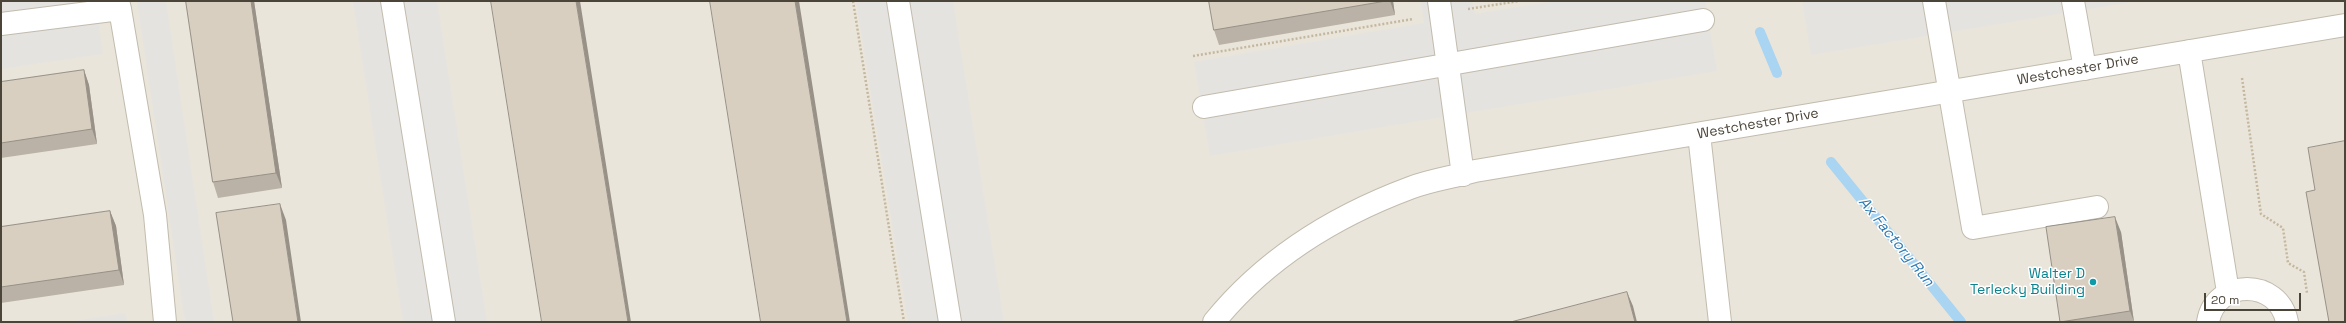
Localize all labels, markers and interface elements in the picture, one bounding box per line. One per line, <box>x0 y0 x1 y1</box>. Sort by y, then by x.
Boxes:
street label: Westchester Drive <box>2016 51 2140 89</box>
street label: Westchester Drive <box>1696 105 1820 143</box>
water label: Ax Factory Run <box>1854 194 1938 290</box>
place label: Walter D Terlecky Building <box>1970 266 2085 298</box>
marker: Walter D Terlecky Building <box>2088 277 2098 287</box>
scale bar <box>2206 285 2303 311</box>
text: 20 m <box>2211 292 2239 308</box>

